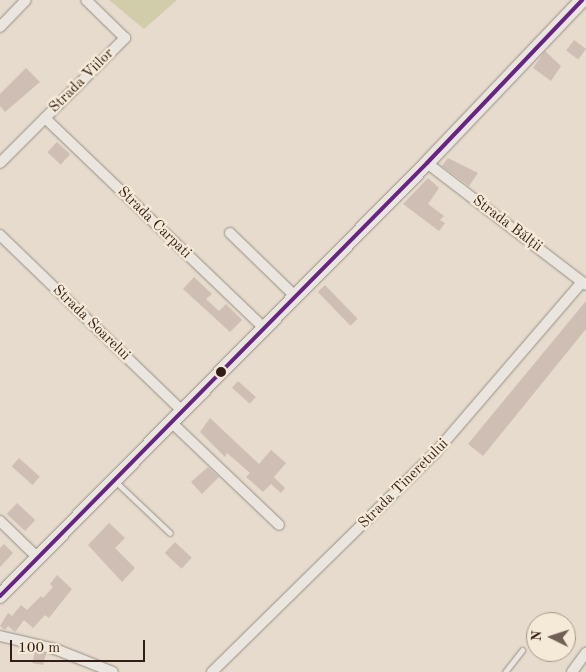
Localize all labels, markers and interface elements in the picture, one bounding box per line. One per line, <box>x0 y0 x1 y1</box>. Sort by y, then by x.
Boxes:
street label: Strada Viilor <box>46 45 118 117</box>
street label: Strada Carpati <box>113 183 195 263</box>
street label: Strada Bălții <box>469 192 545 256</box>
street label: Strada Soarelui <box>48 281 134 365</box>
unlabelled marker <box>216 367 226 377</box>
street label: Strada Tineretului <box>355 435 453 533</box>
north arrow <box>526 612 576 662</box>
scale bar <box>12 630 148 662</box>
text: N <box>530 630 544 642</box>
text: 100 m <box>18 641 60 656</box>

